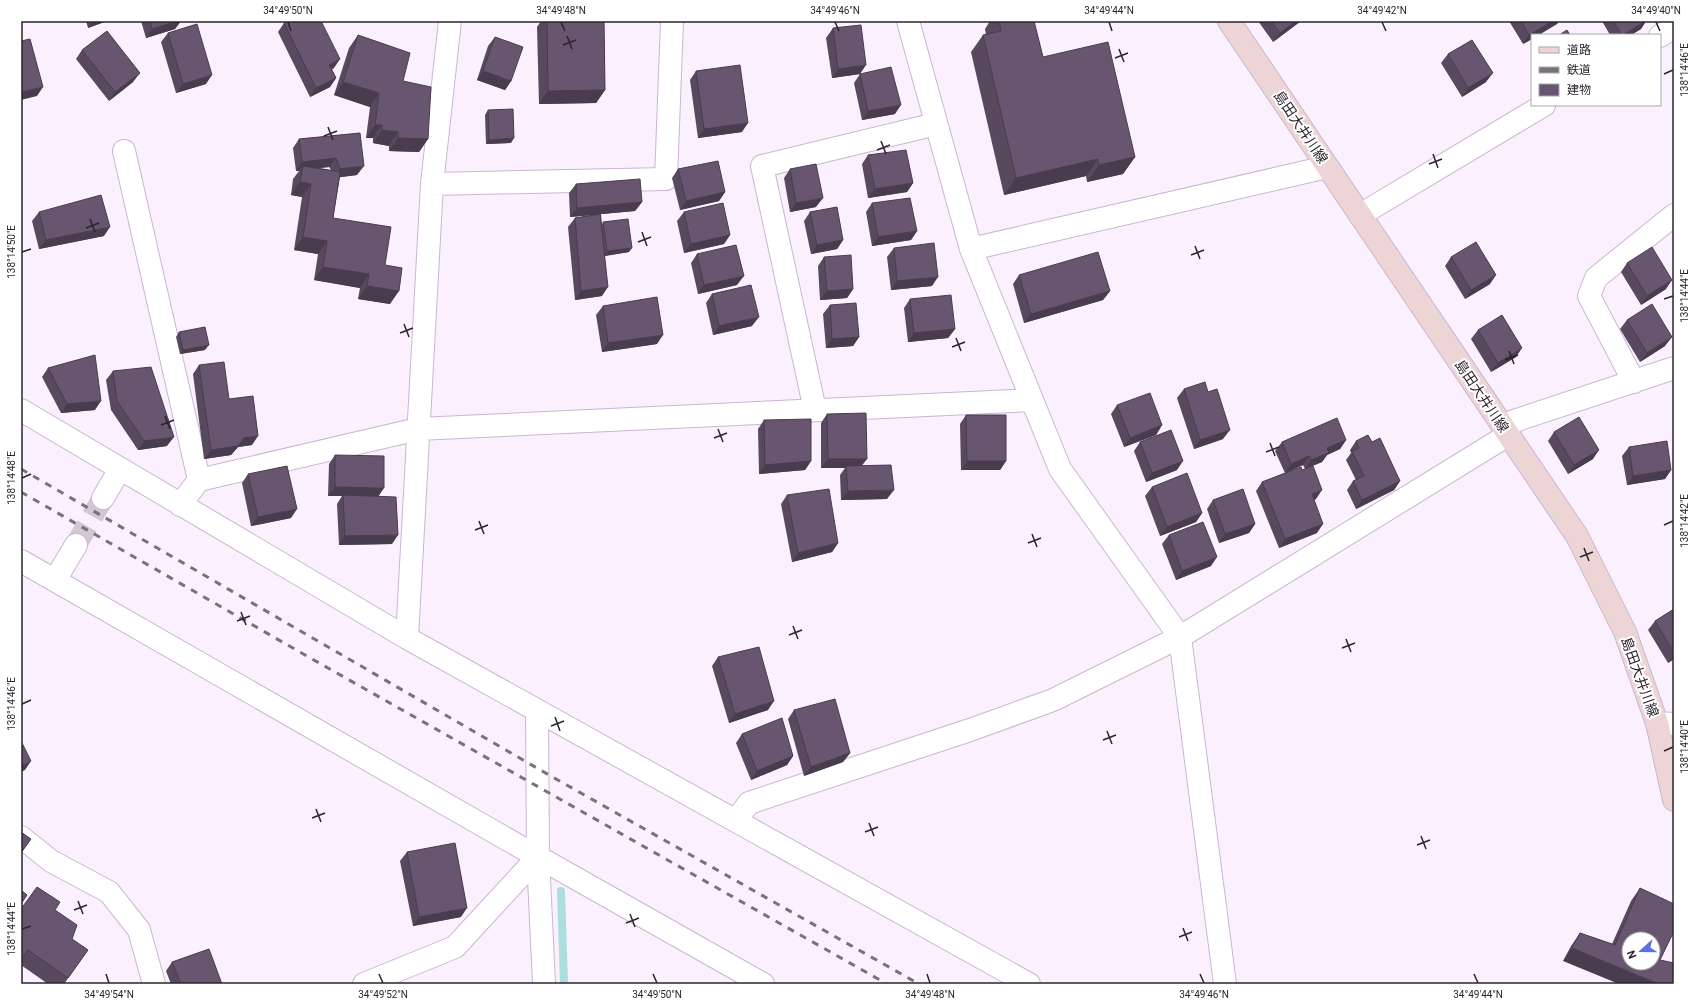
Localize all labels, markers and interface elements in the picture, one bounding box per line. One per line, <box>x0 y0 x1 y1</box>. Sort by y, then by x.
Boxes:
text: 34°49'50"N <box>263 5 313 16</box>
text: 34°49'48"N <box>536 5 586 16</box>
text: 34°49'46"N <box>810 5 860 16</box>
text: 34°49'44"N <box>1084 5 1134 16</box>
text: 34°49'42"N <box>1357 5 1407 16</box>
text: 34°49'40"N <box>1631 5 1681 16</box>
legend <box>1531 34 1661 106</box>
text: 道路 <box>1567 43 1591 57</box>
text: 138°14'46"E <box>1679 43 1690 97</box>
text: 鉄道 <box>1567 63 1591 77</box>
text: 建物 <box>1567 83 1591 97</box>
street label: 島田大井川線 <box>1271 88 1331 166</box>
text: 138°14'50"E <box>6 225 17 279</box>
text: 138°14'44"E <box>1679 269 1690 323</box>
street label: 島田大井川線 <box>1452 357 1512 435</box>
text: 138°14'48"E <box>6 451 17 505</box>
text: 138°14'42"E <box>1679 494 1690 548</box>
street label: 島田大井川線 <box>1618 635 1662 719</box>
text: 138°14'46"E <box>6 677 17 731</box>
text: 138°14'40"E <box>1679 720 1690 774</box>
text: 138°14'44"E <box>6 902 17 956</box>
north arrow <box>1621 931 1661 971</box>
text: N <box>1625 948 1640 960</box>
text: 34°49'54"N <box>84 989 134 1000</box>
text: 34°49'52"N <box>358 989 408 1000</box>
text: 34°49'50"N <box>632 989 682 1000</box>
text: 34°49'48"N <box>905 989 955 1000</box>
text: 34°49'46"N <box>1179 989 1229 1000</box>
text: 34°49'44"N <box>1453 989 1503 1000</box>

